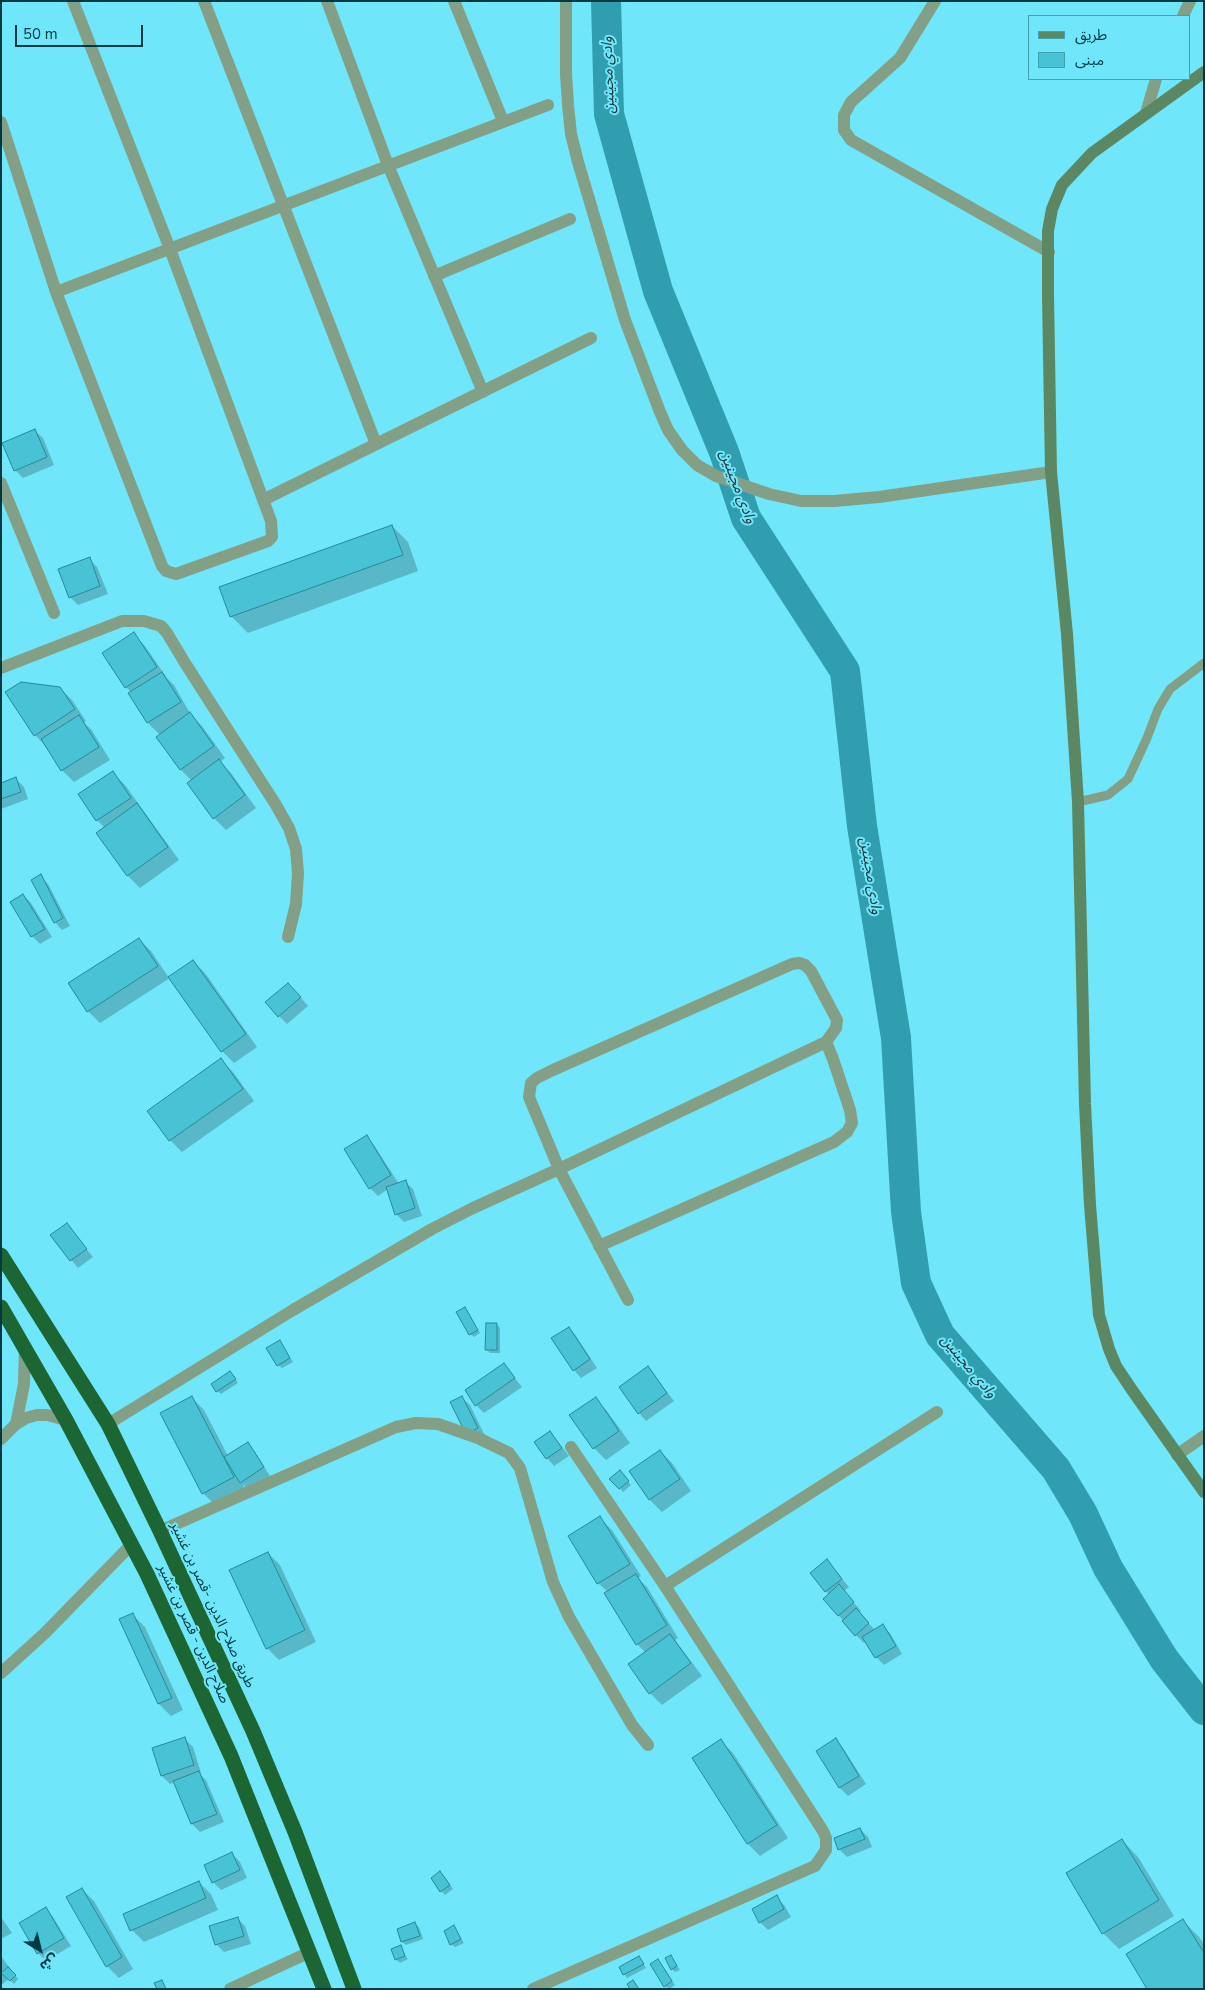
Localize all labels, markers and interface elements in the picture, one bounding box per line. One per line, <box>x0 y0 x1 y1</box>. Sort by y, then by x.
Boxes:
scale bar <box>18 15 145 47</box>
legend <box>1028 15 1190 80</box>
text: 50 m <box>23 24 58 44</box>
text: طريق <box>1075 25 1107 45</box>
water label: وادي مجينين <box>599 36 619 114</box>
text: مبنى <box>1075 50 1104 70</box>
water label: وادي مجينين <box>715 448 759 526</box>
water label: وادي مجينين <box>855 836 885 916</box>
water label: وادي مجينين <box>936 1332 1000 1402</box>
street label: طريق صلاح الدين -قصر بن غشير <box>166 1519 258 1691</box>
street label: صلاح الدين - قصر بن غشير <box>153 1562 233 1706</box>
north arrow <box>15 1925 65 1975</box>
text: ش <box>36 1949 62 1976</box>

